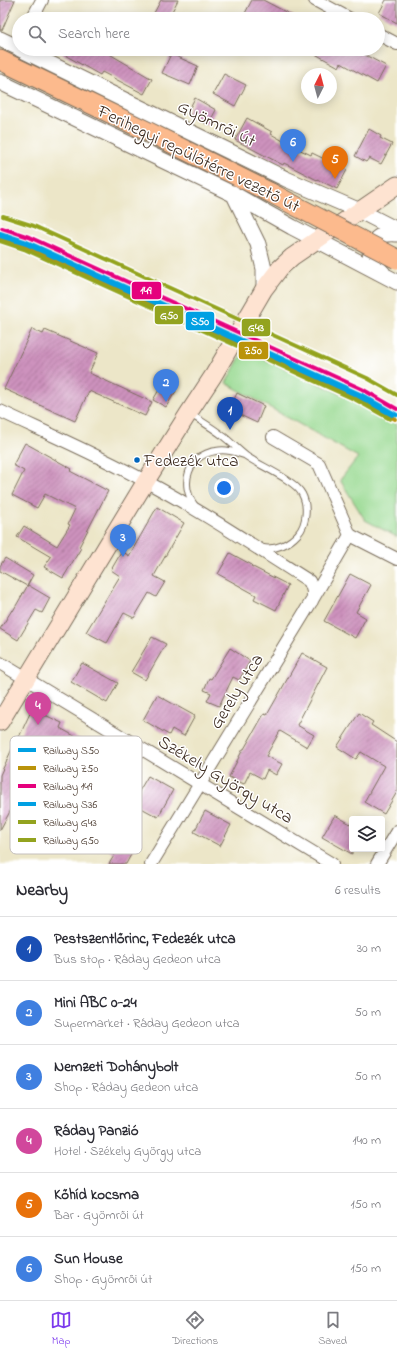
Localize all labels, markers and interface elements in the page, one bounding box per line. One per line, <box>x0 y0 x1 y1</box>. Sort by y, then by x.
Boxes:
search box <box>12 12 385 56</box>
icon: search <box>26 23 48 45</box>
text: Search here <box>58 23 130 45</box>
north arrow <box>301 68 337 104</box>
street label: Gyömrői út <box>173 95 260 155</box>
street label: Ferihegyi repülőtérre vezető út <box>91 99 304 221</box>
pin: 6 <box>280 129 306 162</box>
pin: 5 <box>322 146 348 179</box>
line badge: 149 <box>131 281 162 300</box>
text: 149 <box>140 283 152 299</box>
line badge: G50 <box>154 305 184 325</box>
text: G50 <box>160 308 178 324</box>
line badge: S50 <box>185 311 215 331</box>
text: S50 <box>191 314 209 330</box>
line badge: G43 <box>241 318 271 337</box>
text: G43 <box>248 320 264 336</box>
line badge: Z50 <box>238 341 269 360</box>
text: Z50 <box>244 343 262 359</box>
pin: 2 <box>153 369 179 402</box>
pin: 1 <box>217 397 243 430</box>
place label: Fedezék utca <box>143 449 238 474</box>
marker: Fedezék utca <box>132 455 142 465</box>
your location <box>214 478 234 498</box>
pin: 3 <box>110 524 136 557</box>
street label: Gerely utca <box>204 649 271 735</box>
pin: 4 <box>25 692 51 725</box>
street label: Székely György utca <box>152 730 298 832</box>
legend <box>10 736 142 854</box>
text: Railway S50 <box>43 743 99 760</box>
text: Railway Z50 <box>43 761 98 778</box>
text: Railway 149 <box>43 779 93 796</box>
text: Railway S36 <box>43 797 97 814</box>
text: Railway G43 <box>43 815 97 832</box>
map controls <box>349 816 385 852</box>
button: layers <box>349 816 385 852</box>
text: Railway G50 <box>43 833 99 850</box>
text: Nearby <box>16 878 68 903</box>
text: 6 results <box>335 881 381 900</box>
text: Pestszentlőrinc, Fedezék utca <box>54 928 236 950</box>
text: 1 <box>27 939 31 958</box>
text: 30 m <box>357 939 381 958</box>
text: Bus stop · Ráday Gedeon utca <box>54 950 221 969</box>
text: Mini ABC 0-24 <box>54 992 137 1014</box>
text: 2 <box>26 1003 32 1022</box>
text: 50 m <box>355 1003 381 1022</box>
text: Supermarket · Ráday Gedeon utca <box>54 1014 240 1033</box>
text: Nemzeti Dohánybolt <box>54 1056 179 1078</box>
text: 3 <box>26 1067 32 1086</box>
text: 50 m <box>355 1067 381 1086</box>
text: Shop · Ráday Gedeon utca <box>54 1078 198 1097</box>
text: Ráday Panzió <box>54 1120 139 1142</box>
text: 4 <box>26 1131 32 1150</box>
text: 140 m <box>353 1131 381 1150</box>
text: Hotel · Székely György utca <box>54 1142 201 1161</box>
text: Kőhíd kocsma <box>54 1184 139 1206</box>
text: 5 <box>25 1195 33 1214</box>
text: 150 m <box>350 1195 381 1214</box>
text: Bar · Gyömrői út <box>54 1206 144 1225</box>
text: Sun House <box>54 1248 123 1270</box>
text: 6 <box>26 1259 32 1278</box>
text: 150 m <box>350 1259 381 1278</box>
text: Shop · Gyömrői út <box>54 1270 152 1289</box>
tab: Map <box>50 1309 72 1349</box>
tab: Directions <box>172 1309 218 1349</box>
tab: Saved <box>318 1309 347 1349</box>

